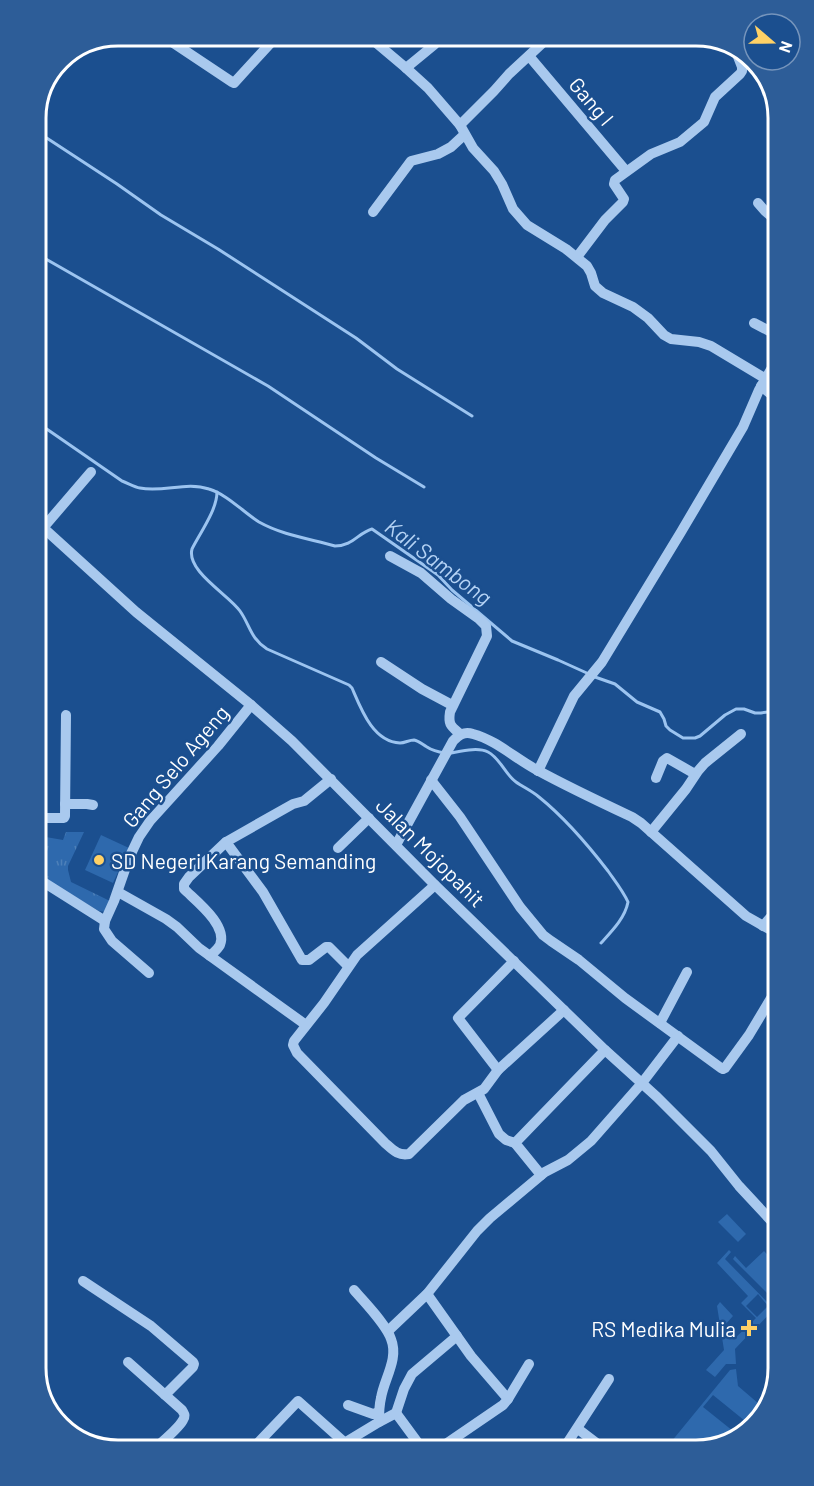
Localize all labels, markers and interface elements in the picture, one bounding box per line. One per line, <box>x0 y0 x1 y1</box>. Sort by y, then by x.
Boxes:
north arrow <box>742 12 802 72</box>
text: N <box>776 39 797 56</box>
street label: Gang I <box>565 72 619 130</box>
water label: Kali Sambong <box>381 512 497 610</box>
street label: Gang Selo Ageng <box>117 700 233 832</box>
street label: Jalan Mojopahit <box>371 792 491 912</box>
place label: SD Negeri Karang Semanding <box>111 848 376 873</box>
marker: SD Negeri Karang Semanding <box>92 853 106 867</box>
place label: RS Medika Mulia <box>591 1316 736 1341</box>
marker: RS Medika Mulia <box>740 1319 758 1337</box>

